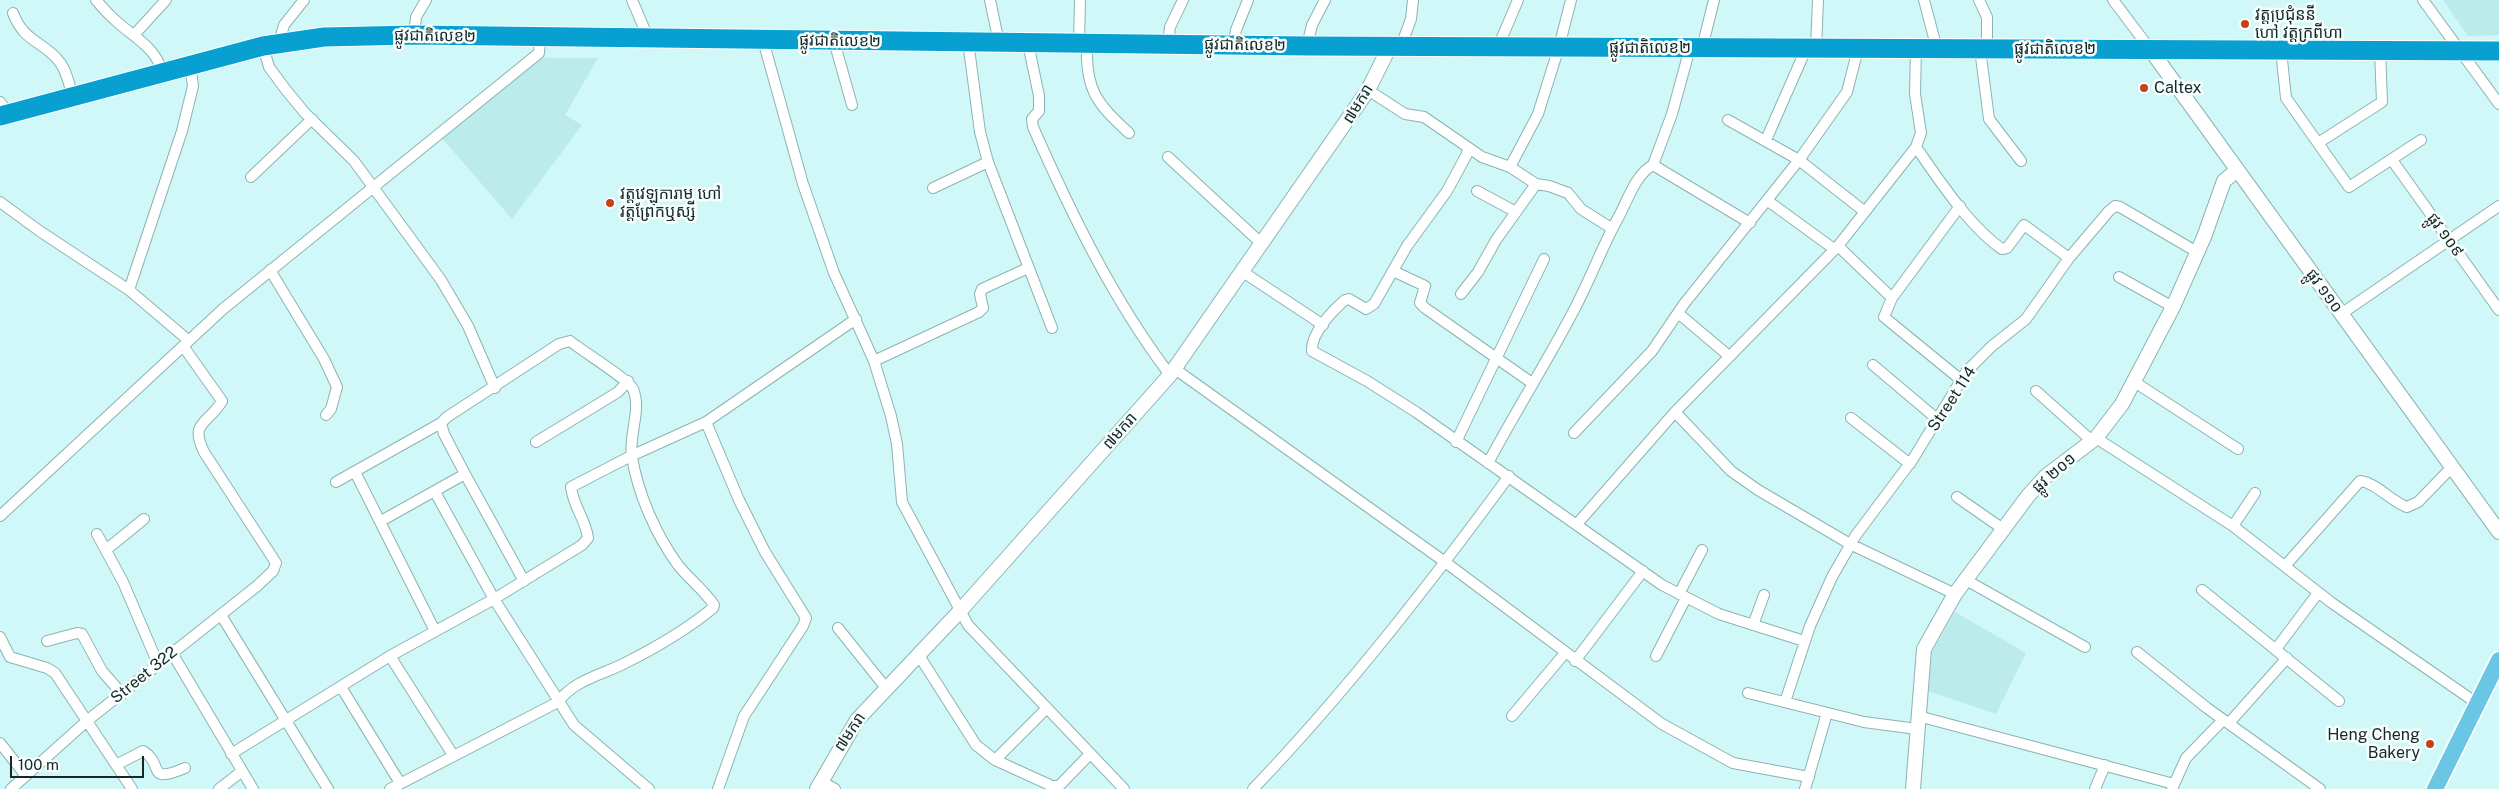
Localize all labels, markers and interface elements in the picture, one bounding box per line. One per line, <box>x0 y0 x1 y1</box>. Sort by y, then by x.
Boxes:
place label: វត្តប្រជុំននី ហៅ វត្តក្រពីហា <box>2255 5 2343 43</box>
marker: វត្តប្រជុំននី ហៅ វត្តក្រពីហា <box>2239 18 2251 30</box>
street label: ផ្លូវជាតិលេខ២ <box>394 26 476 46</box>
street label: ផ្លូវជាតិលេខ២ <box>799 31 881 51</box>
street label: ផ្លូវជាតិលេខ២ <box>1204 35 1286 55</box>
street label: ផ្លូវជាតិលេខ២ <box>1609 38 1691 58</box>
street label: ផ្លូវជាតិលេខ២ <box>2014 39 2096 59</box>
place label: Caltex <box>2154 78 2202 98</box>
street label: ៧មករា <box>1339 81 1377 127</box>
marker: Caltex <box>2138 82 2150 94</box>
place label: វត្តវេឡុការាម ហៅ វត្តព្រែកឬស្សី <box>620 184 721 222</box>
marker: វត្តវេឡុការាម ហៅ វត្តព្រែកឬស្សី <box>604 197 616 209</box>
street label: ផ្លូវ ១០៩ <box>2423 209 2467 261</box>
street label: ផ្លូវ ១១០ <box>2302 265 2346 317</box>
street label: Street 114 <box>1924 363 1980 435</box>
street label: ៧មករា <box>1099 409 1141 453</box>
street label: ផ្លូវ ២០១ <box>2028 449 2080 497</box>
street label: Street 322 <box>107 642 181 708</box>
street label: ៧មករា <box>830 709 870 755</box>
place label: Heng Cheng Bakery <box>2327 725 2420 763</box>
marker: Heng Cheng Bakery <box>2424 738 2436 750</box>
scale bar <box>12 746 146 778</box>
text: 100 m <box>18 756 59 773</box>

